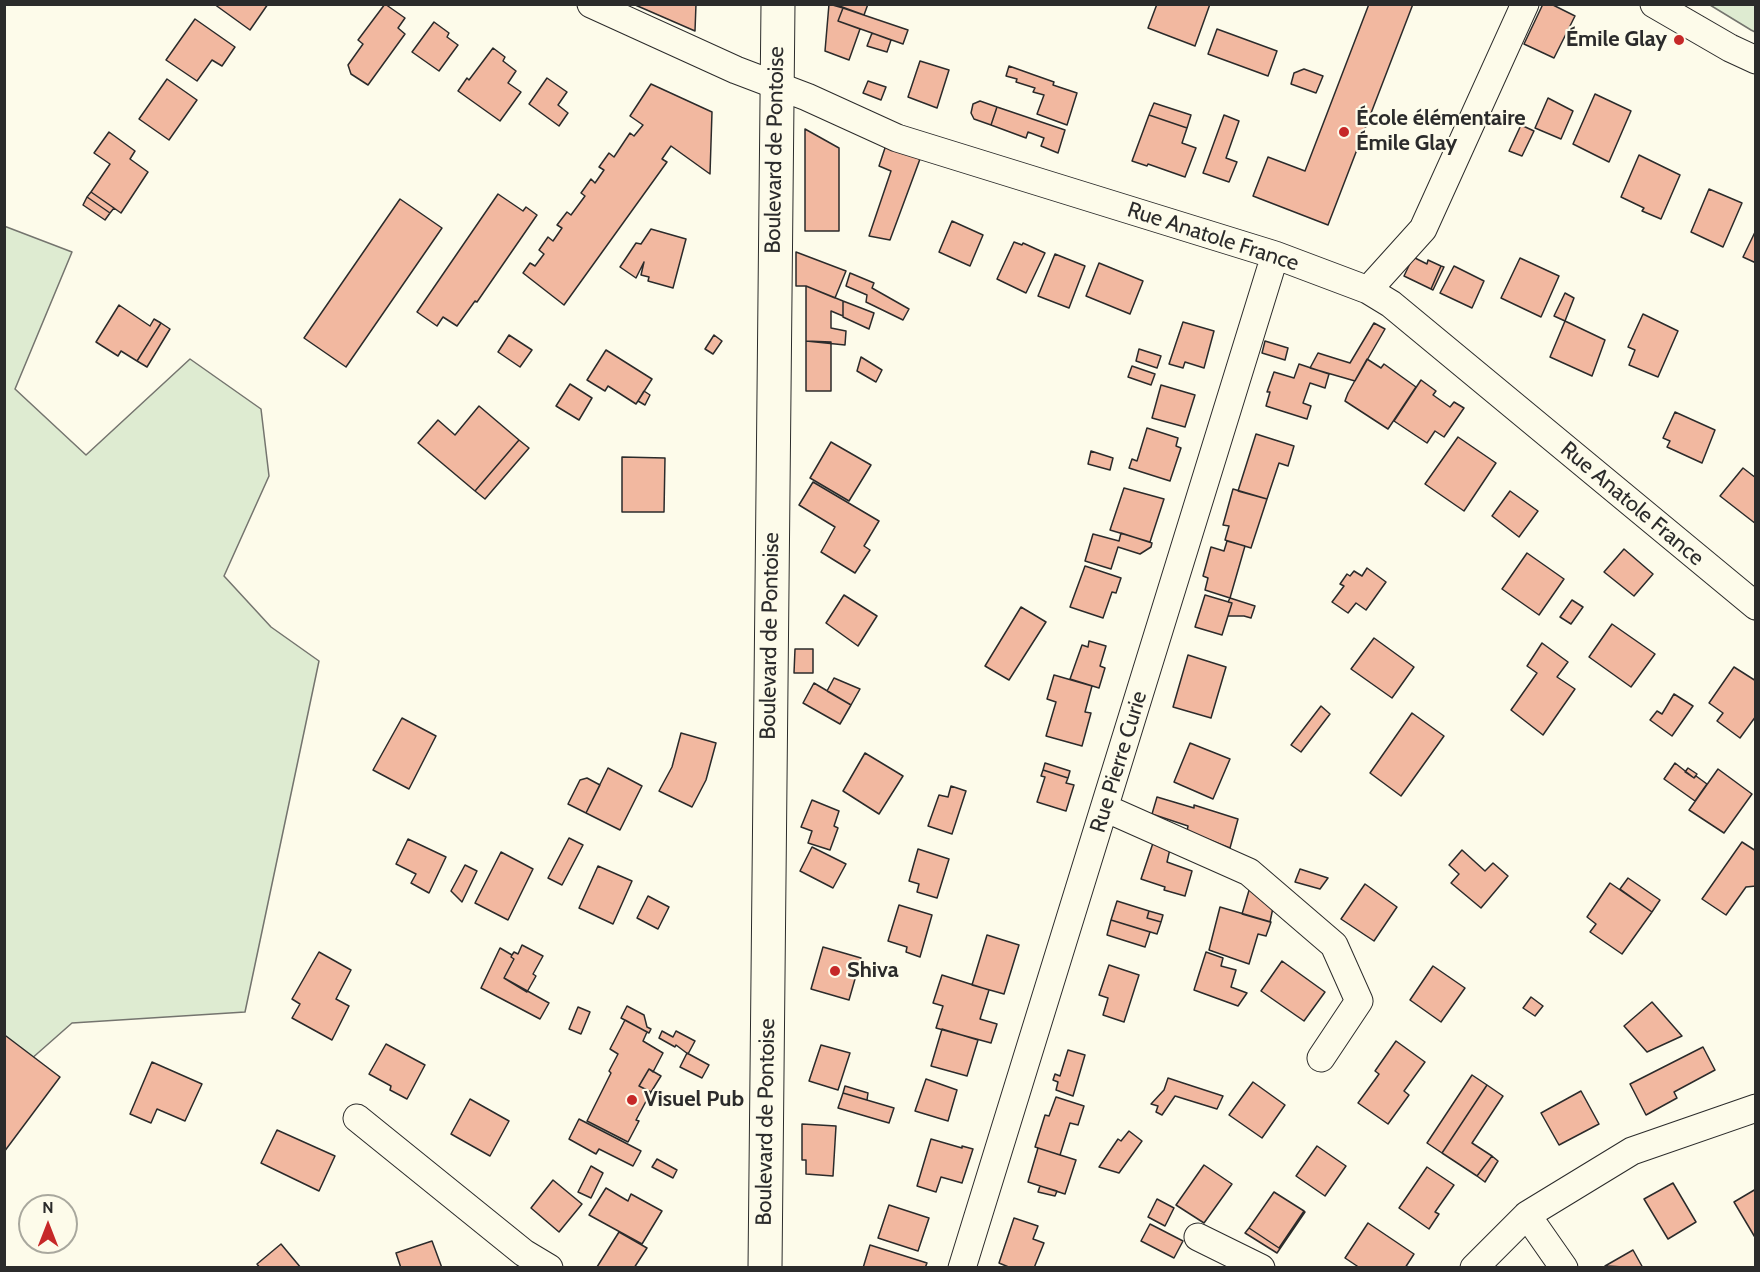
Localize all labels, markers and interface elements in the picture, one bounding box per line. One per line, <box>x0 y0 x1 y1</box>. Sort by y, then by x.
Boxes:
place label: Émile Glay <box>1566 27 1667 53</box>
marker: Émile Glay <box>1672 33 1686 47</box>
street label: Boulevard de Pontoise <box>760 46 790 254</box>
place label: École élémentaire Émile Glay <box>1356 106 1526 158</box>
marker: École élémentaire Émile Glay <box>1337 125 1351 139</box>
street label: Rue Anatole France <box>1124 197 1302 277</box>
street label: Rue Anatole France <box>1555 436 1709 572</box>
street label: Boulevard de Pontoise <box>755 532 785 740</box>
street label: Rue Pierre Curie <box>1085 688 1153 836</box>
place label: Shiva <box>847 958 899 984</box>
marker: Shiva <box>828 964 842 978</box>
street label: Boulevard de Pontoise <box>751 1018 781 1226</box>
place label: Visuel Pub <box>644 1087 744 1113</box>
marker: Visuel Pub <box>625 1093 639 1107</box>
north arrow <box>18 1194 78 1254</box>
text: N <box>42 1198 54 1217</box>

